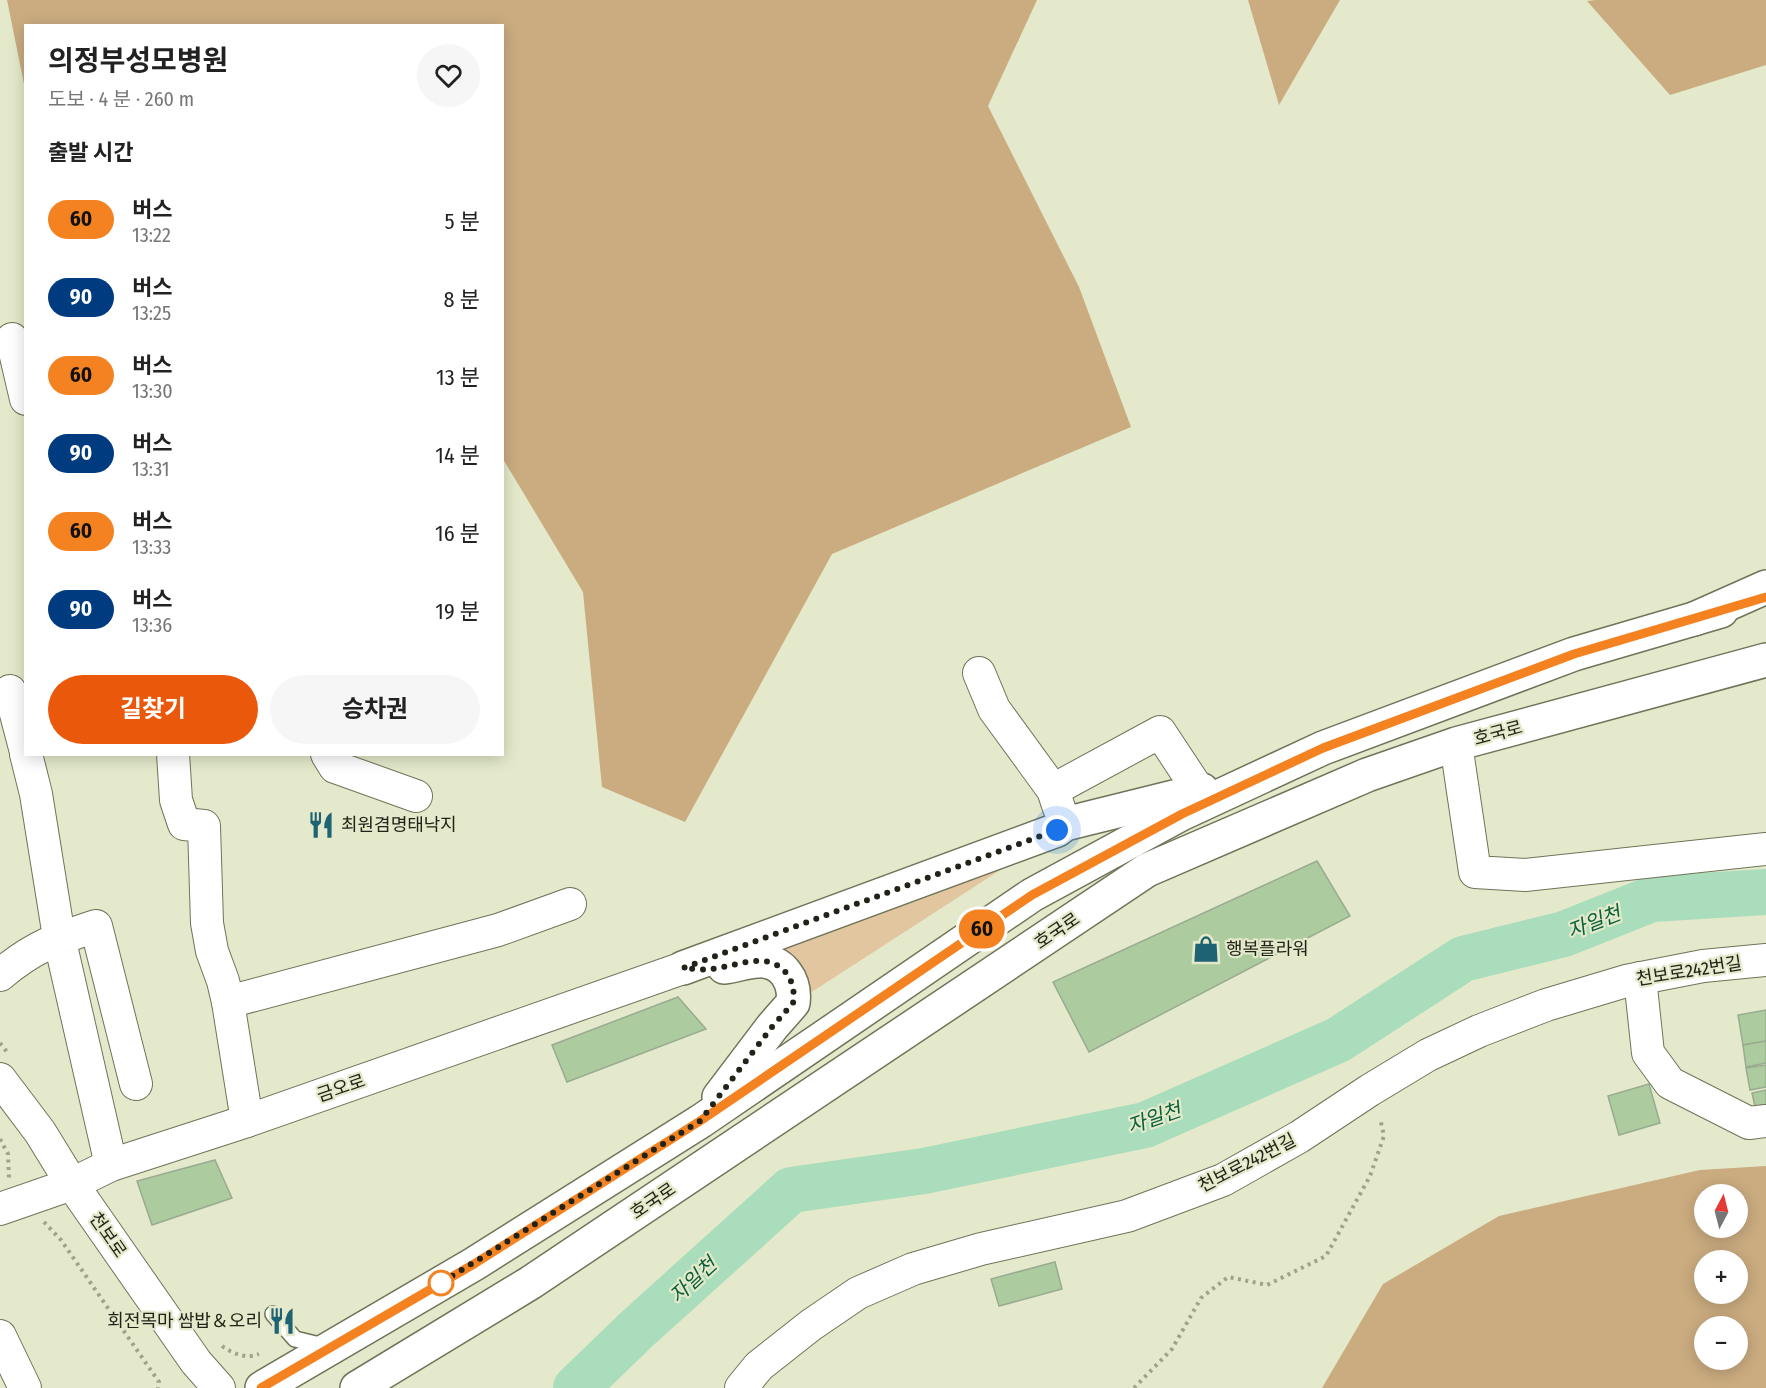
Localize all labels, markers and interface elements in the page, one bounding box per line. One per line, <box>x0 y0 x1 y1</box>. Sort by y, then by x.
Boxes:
text: 의정부성모병원 <box>48 44 228 77</box>
button: heart <box>417 44 480 107</box>
text: 도보 · 4 분 · 260 m <box>48 87 194 111</box>
text: 출발 시간 <box>48 139 134 166</box>
text: 버스 <box>132 196 172 223</box>
text: 60 <box>70 206 92 232</box>
text: 5 분 <box>444 208 480 235</box>
text: 13:22 <box>132 223 171 247</box>
text: 버스 <box>132 274 172 301</box>
text: 90 <box>70 284 92 310</box>
text: 8 분 <box>444 286 480 313</box>
text: 13:25 <box>132 301 171 325</box>
text: 버스 <box>132 352 172 379</box>
text: 60 <box>70 362 92 388</box>
text: 13 분 <box>436 364 480 391</box>
text: 13:30 <box>132 379 173 403</box>
text: 버스 <box>132 430 172 457</box>
text: 90 <box>70 440 92 466</box>
text: 14 분 <box>435 442 480 469</box>
text: 13:31 <box>132 457 170 481</box>
text: 버스 <box>132 508 172 535</box>
text: 60 <box>70 518 92 544</box>
text: 16 분 <box>435 520 480 547</box>
text: 13:33 <box>132 535 171 559</box>
text: 버스 <box>132 586 172 613</box>
text: 90 <box>70 596 92 622</box>
text: 19 분 <box>435 598 480 625</box>
text: 13:36 <box>132 613 172 637</box>
button: 길찾기 <box>48 675 258 744</box>
button: 승차권 <box>270 675 480 744</box>
street label: 호국로 <box>1471 716 1525 750</box>
restaurant icon: 최원겸명태낙지 <box>306 810 336 840</box>
place label: 최원겸명태낙지 <box>341 814 457 836</box>
your location <box>1042 815 1072 845</box>
water label: 자일천 <box>1564 900 1626 943</box>
street label: 호국로 <box>1030 908 1084 954</box>
line badge: 60 <box>955 910 1009 948</box>
text: 60 <box>971 916 993 942</box>
shop icon: 행복플라워 <box>1191 934 1221 964</box>
place label: 행복플라워 <box>1226 938 1309 960</box>
street label: 천보로242번길 <box>1635 952 1743 990</box>
street label: 금오로 <box>314 1070 368 1106</box>
water label: 자일천 <box>1124 1097 1186 1138</box>
street label: 천보로242번길 <box>1194 1129 1300 1197</box>
street label: 호국로 <box>626 1178 680 1224</box>
north arrow <box>1694 1184 1748 1238</box>
map controls <box>1694 1184 1748 1370</box>
street label: 천보로 <box>85 1208 131 1262</box>
button: + <box>1694 1250 1748 1304</box>
water label: 자일천 <box>665 1251 723 1308</box>
unlabelled marker <box>428 1270 454 1296</box>
restaurant icon: 회전목마 쌈밥＆오리 <box>267 1306 297 1336</box>
place label: 회전목마 쌈밥＆오리 <box>107 1310 262 1332</box>
button: − <box>1694 1316 1748 1370</box>

